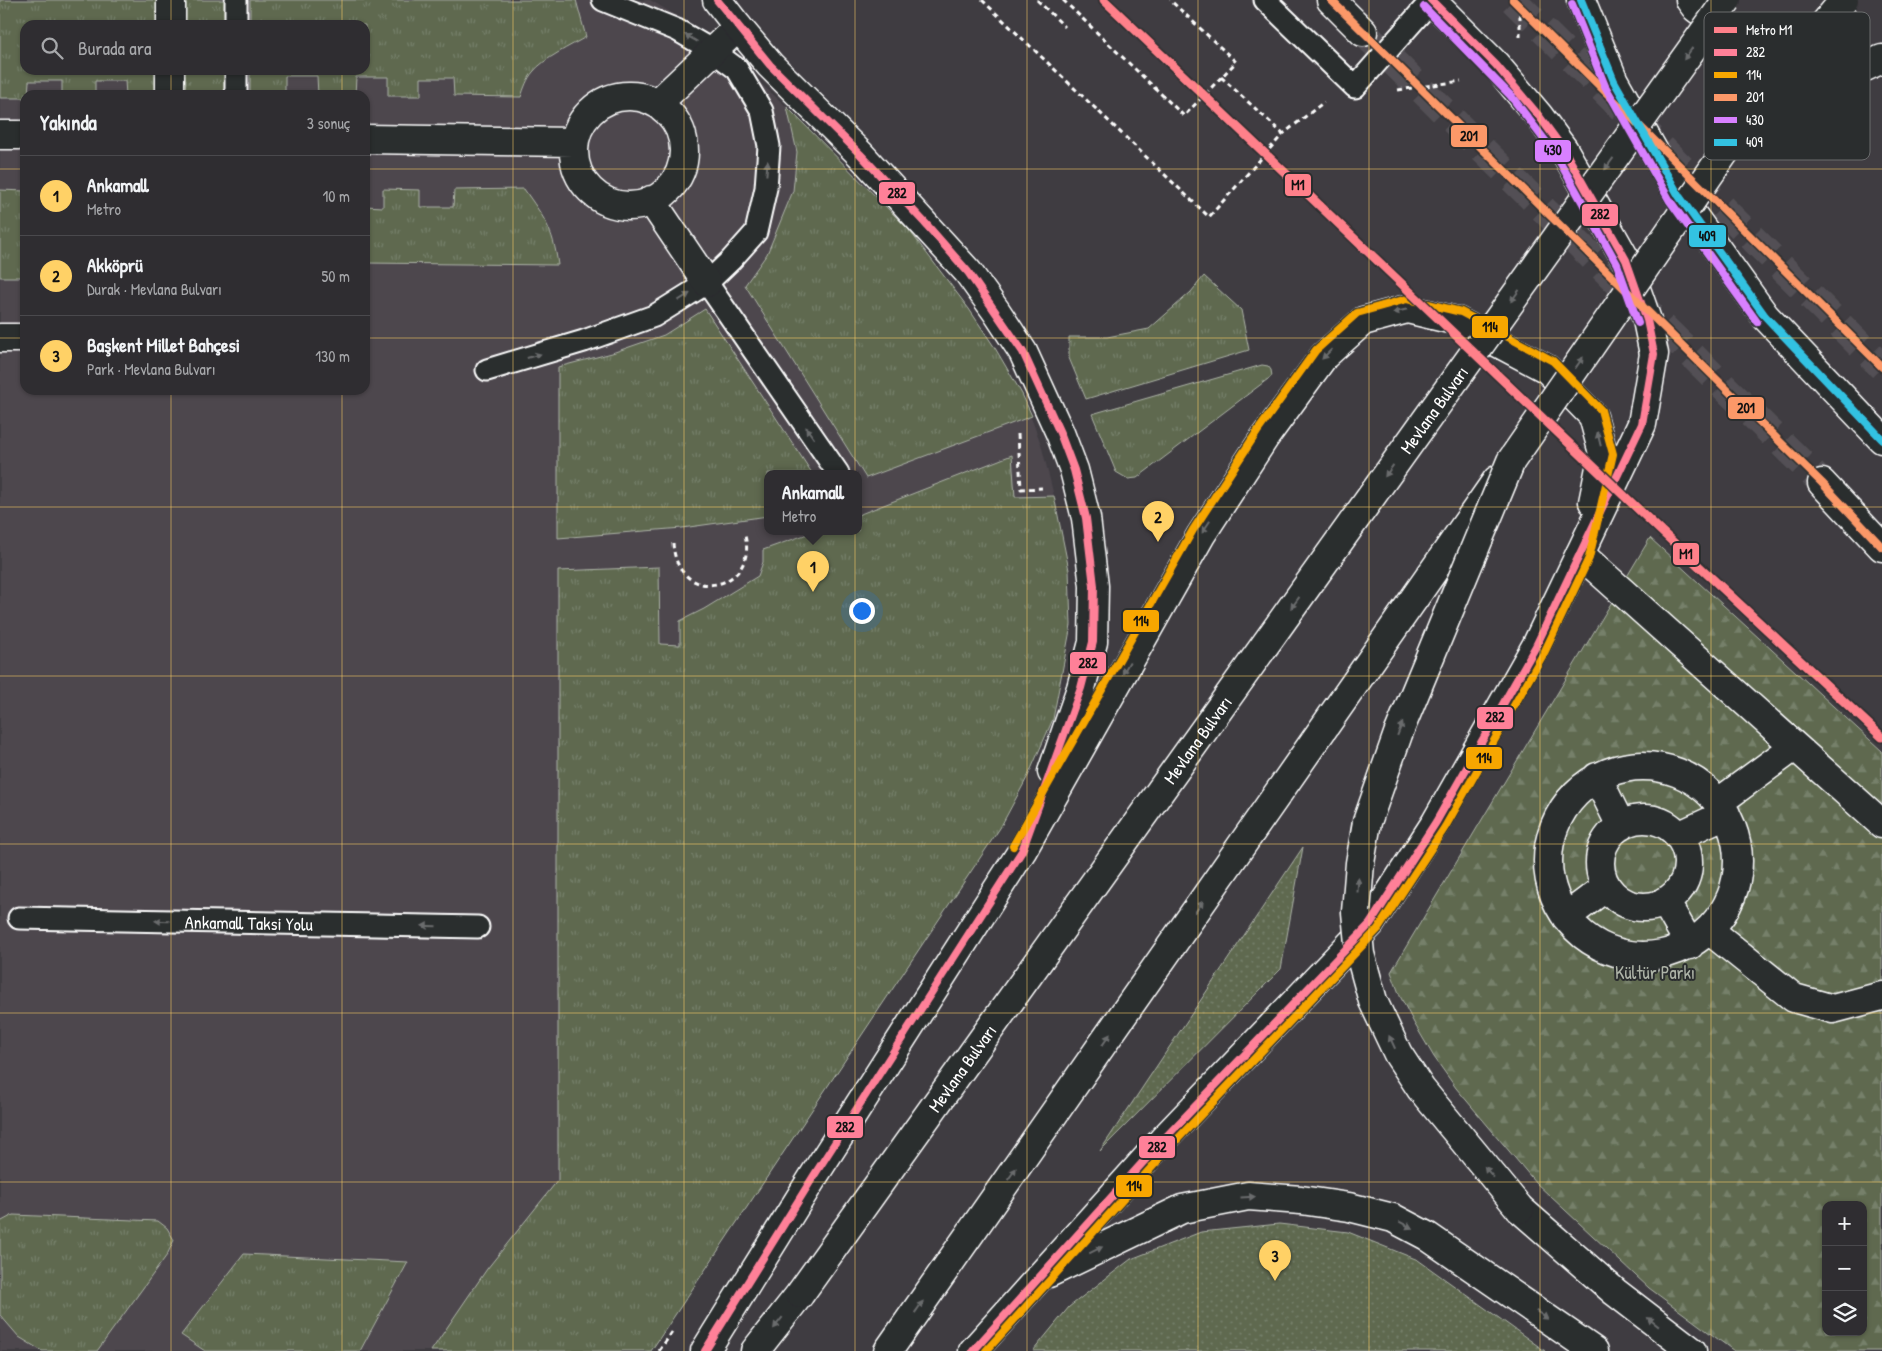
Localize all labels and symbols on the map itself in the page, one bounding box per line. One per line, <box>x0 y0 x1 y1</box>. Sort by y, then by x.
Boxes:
legend <box>1704 12 1870 160</box>
text: Metro M1 <box>1746 20 1792 39</box>
one-way arrow <box>684 33 697 42</box>
text: 282 <box>1746 42 1766 61</box>
one-way arrow <box>1683 47 1694 60</box>
text: 114 <box>1746 65 1761 84</box>
text: 201 <box>1746 87 1764 106</box>
text: 430 <box>1746 110 1764 129</box>
line badge: 201 <box>1450 124 1488 148</box>
text: 201 <box>1460 126 1478 145</box>
text: 409 <box>1746 132 1763 151</box>
line badge: 430 <box>1534 139 1572 163</box>
text: 430 <box>1544 140 1563 159</box>
one-way arrow <box>1604 157 1614 171</box>
one-way arrow <box>764 160 772 176</box>
line badge: M1 <box>1284 173 1312 197</box>
text: M1 <box>1291 175 1305 194</box>
line badge: 282 <box>878 181 916 205</box>
text: 282 <box>887 183 907 202</box>
line badge: 282 <box>1581 203 1619 227</box>
text: 282 <box>1590 204 1610 223</box>
line badge: 409 <box>1688 224 1727 248</box>
text: 409 <box>1699 226 1716 245</box>
one-way arrow <box>1510 290 1520 303</box>
one-way arrow <box>678 293 691 302</box>
one-way arrow <box>1393 307 1408 315</box>
line badge: 114 <box>1471 315 1509 339</box>
text: 114 <box>1482 317 1498 336</box>
one-way arrow <box>1322 348 1334 360</box>
one-way arrow <box>526 351 541 359</box>
one-way arrow <box>1574 356 1584 370</box>
street label: Mevlana Bulvarı <box>1394 361 1474 459</box>
line badge: 201 <box>1727 396 1765 420</box>
text: 201 <box>1737 398 1755 417</box>
one-way arrow <box>805 426 815 440</box>
one-way arrow <box>1595 431 1603 446</box>
one-way arrow <box>1384 464 1395 477</box>
pin: 2 <box>1142 501 1174 542</box>
one-way arrow <box>1202 520 1211 534</box>
line badge: M1 <box>1672 542 1700 566</box>
text: M1 <box>1679 544 1693 563</box>
pin: 1 <box>797 551 829 592</box>
one-way arrow <box>1290 596 1300 610</box>
your location <box>849 598 875 624</box>
line badge: 114 <box>1122 609 1160 633</box>
text: 114 <box>1133 611 1149 630</box>
line badge: 282 <box>1069 651 1107 675</box>
text: 282 <box>1078 653 1098 672</box>
one-way arrow <box>1121 662 1130 675</box>
street label: Mevlana Bulvarı <box>1157 691 1237 789</box>
line badge: 282 <box>1476 706 1514 730</box>
text: 282 <box>1485 707 1505 726</box>
one-way arrow <box>1396 721 1404 736</box>
line badge: 114 <box>1465 746 1503 770</box>
text: 114 <box>1476 748 1492 767</box>
one-way arrow <box>1355 877 1363 893</box>
one-way arrow <box>1194 900 1204 914</box>
street label: Ankamall Taksi Yolu <box>185 909 313 936</box>
one-way arrow <box>153 917 169 925</box>
one-way arrow <box>421 922 437 930</box>
park label: Kültür Parkı <box>1615 960 1695 985</box>
street label: Mevlana Bulvarı <box>922 1019 1002 1117</box>
one-way arrow <box>1100 1034 1110 1047</box>
one-way arrow <box>1388 1035 1396 1049</box>
line badge: 282 <box>826 1115 864 1139</box>
text: 282 <box>835 1117 855 1136</box>
line badge: 282 <box>1138 1135 1176 1159</box>
text: 282 <box>1147 1137 1167 1156</box>
one-way arrow <box>1483 1165 1494 1178</box>
one-way arrow <box>1007 1167 1017 1180</box>
line badge: 114 <box>1115 1174 1153 1198</box>
text: 114 <box>1126 1176 1142 1195</box>
one-way arrow <box>1240 1192 1256 1200</box>
one-way arrow <box>1399 1221 1414 1229</box>
pin: 3 <box>1259 1240 1291 1281</box>
one-way arrow <box>1089 1246 1103 1254</box>
one-way arrow <box>914 1300 924 1314</box>
one-way arrow <box>1535 1310 1549 1320</box>
one-way arrow <box>772 1316 783 1329</box>
one-way arrow <box>1647 1316 1660 1327</box>

